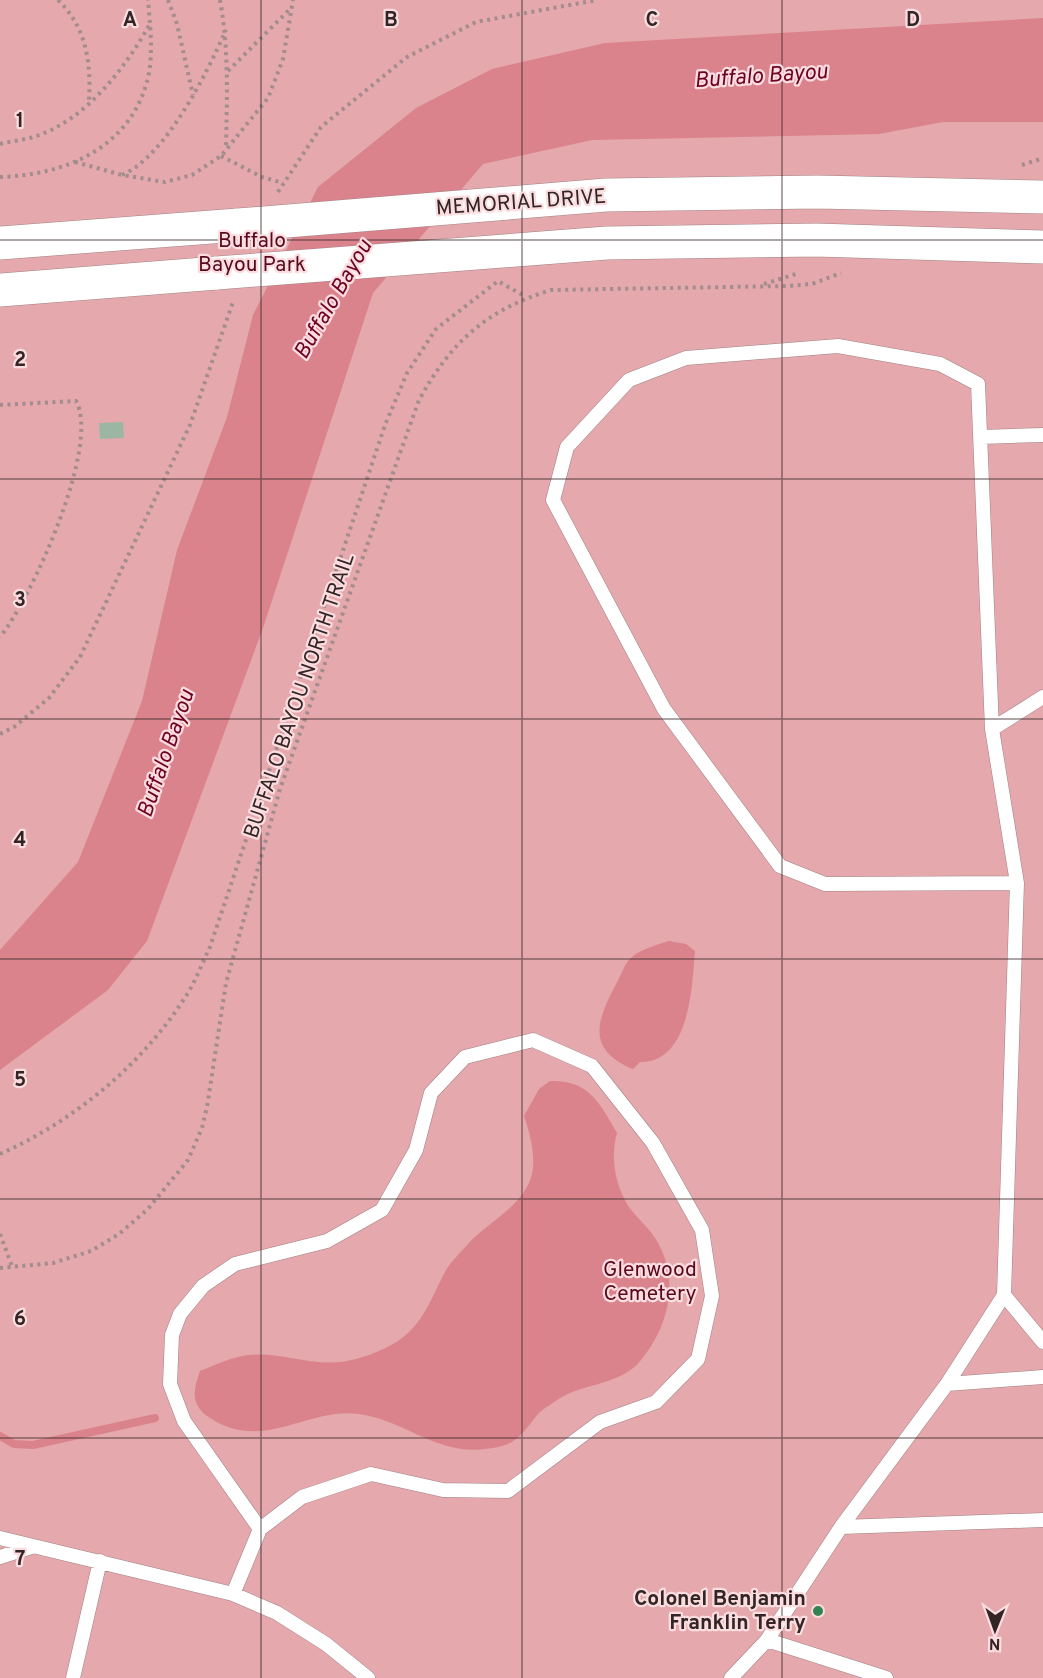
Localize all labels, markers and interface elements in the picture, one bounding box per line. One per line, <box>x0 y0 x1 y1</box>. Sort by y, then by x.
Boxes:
text: A <box>123 8 137 34</box>
text: B <box>384 8 398 34</box>
text: C <box>646 8 658 34</box>
text: D <box>906 8 920 34</box>
water label: Buffalo Bayou <box>693 59 830 95</box>
text: 1 <box>16 109 24 135</box>
street label: MEMORIAL DRIVE <box>435 184 607 222</box>
park label: Buffalo Bayou Park <box>198 228 306 279</box>
water label: Buffalo Bayou <box>289 235 380 365</box>
text: 2 <box>14 348 26 374</box>
street label: BUFFALO BAYOU NORTH TRAIL <box>238 550 362 842</box>
text: 3 <box>14 588 26 614</box>
water label: Buffalo Bayou <box>133 686 202 821</box>
text: 4 <box>14 828 26 854</box>
text: 5 <box>14 1068 26 1094</box>
park label: Glenwood Cemetery <box>603 1257 697 1308</box>
text: 6 <box>14 1307 26 1333</box>
text: 7 <box>15 1547 25 1573</box>
place label: Colonel Benjamin Franklin Terry <box>634 1586 806 1637</box>
north arrow <box>965 1600 1025 1660</box>
marker: Colonel Benjamin Franklin Terry <box>811 1604 825 1618</box>
text: N <box>989 1633 1001 1653</box>

